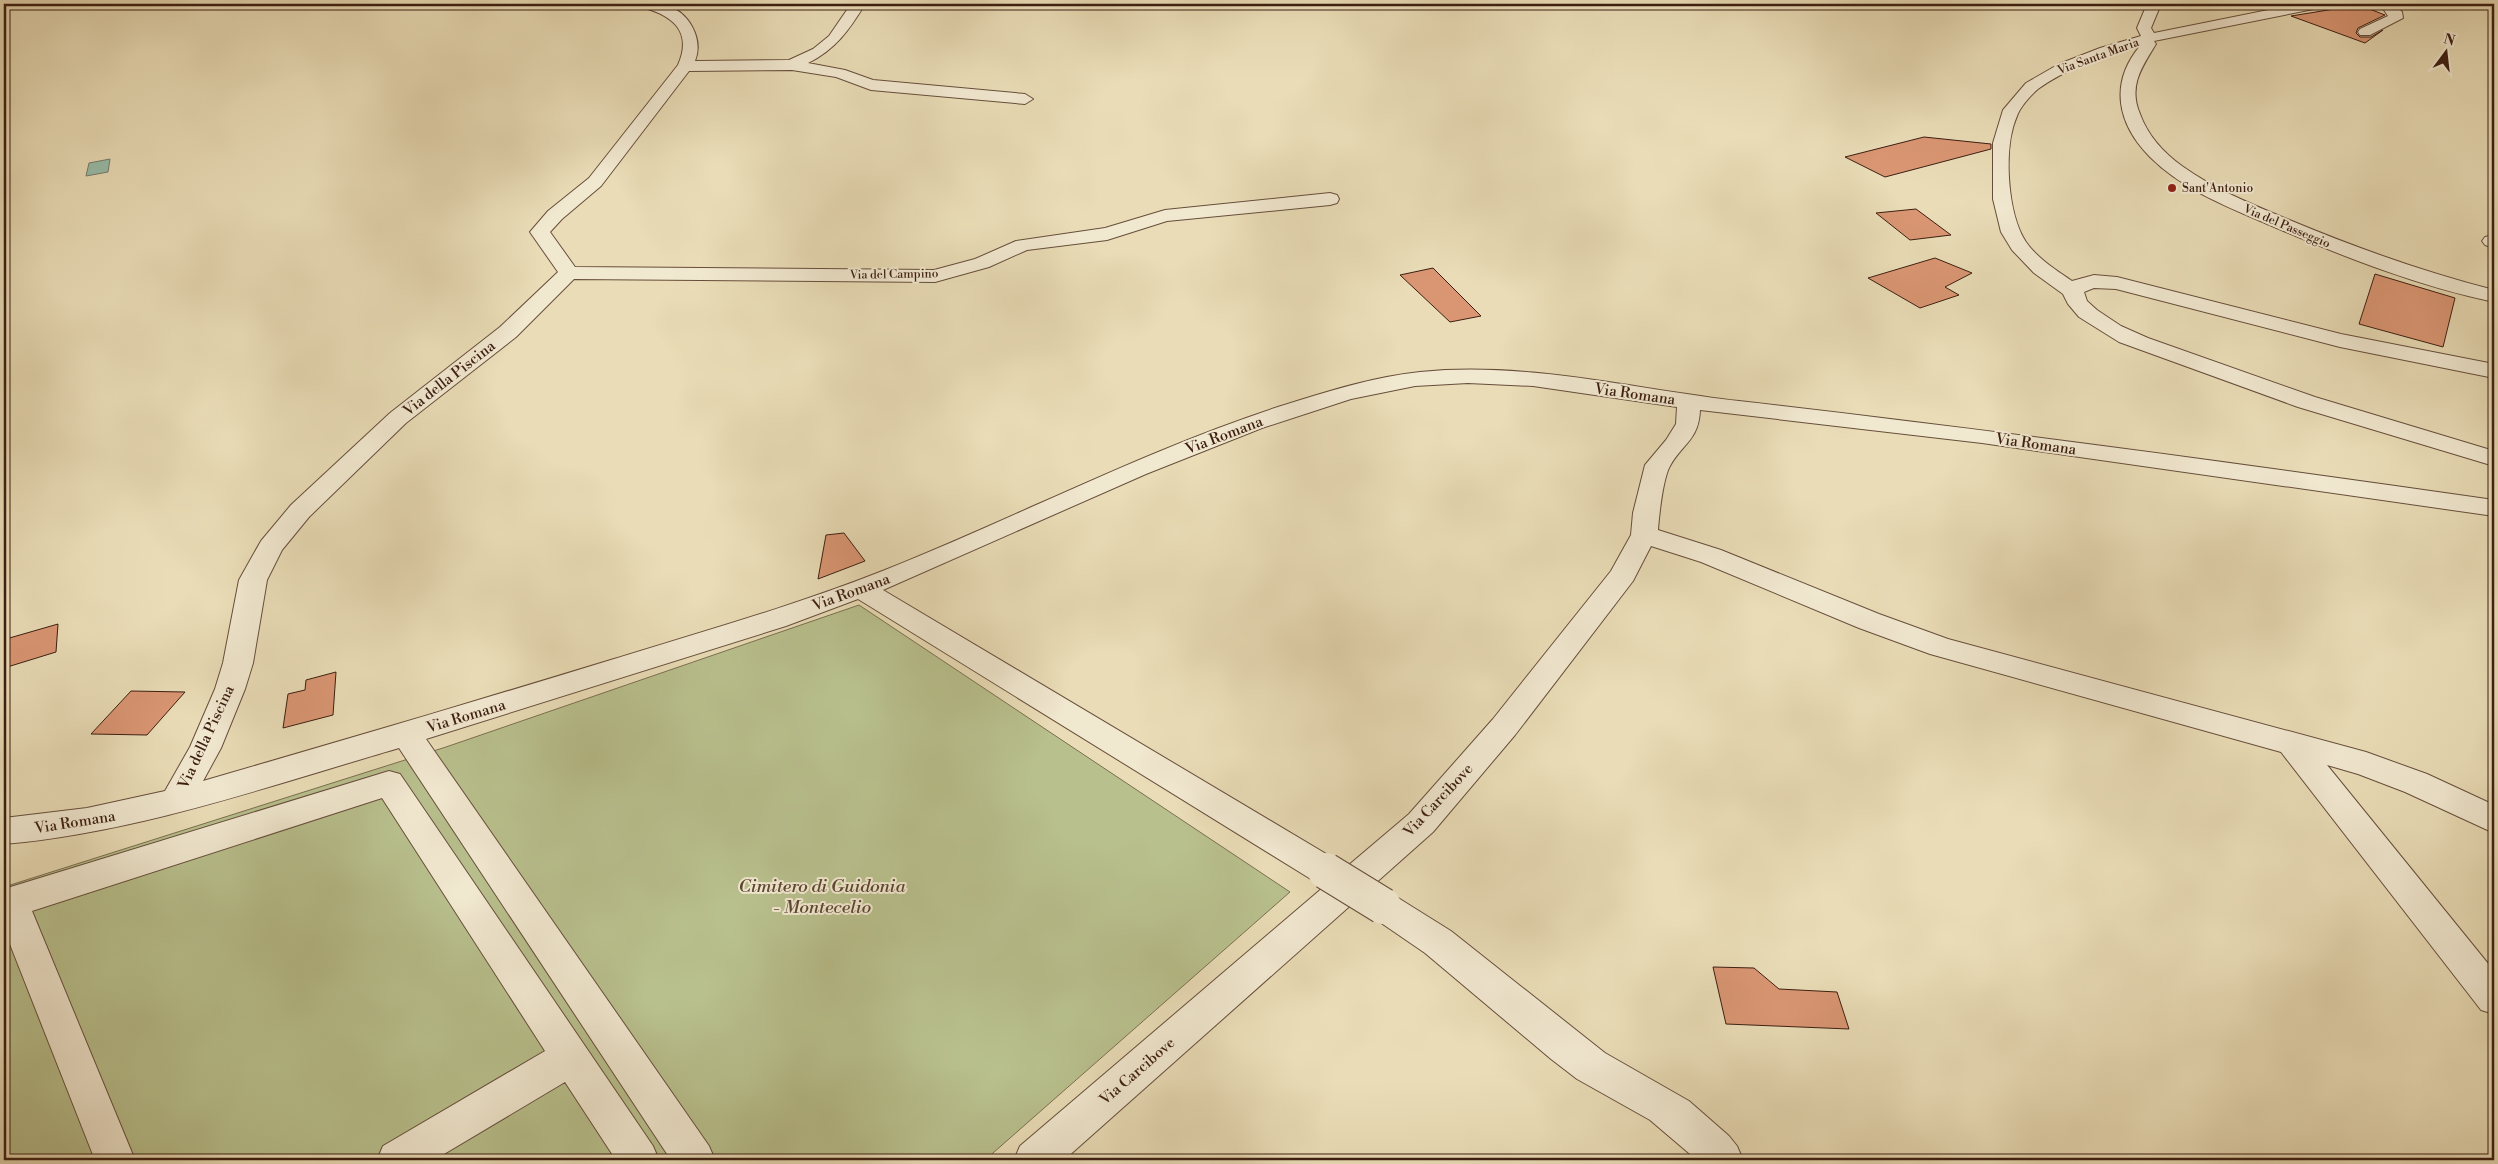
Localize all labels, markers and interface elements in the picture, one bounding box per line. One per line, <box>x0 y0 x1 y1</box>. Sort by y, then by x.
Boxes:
north arrow <box>2420 28 2470 78</box>
text: N <box>2441 30 2457 51</box>
street label: Via Santa Maria <box>2054 34 2142 79</box>
place label: Sant'Antonio <box>2182 181 2253 196</box>
marker: Sant'Antonio <box>2166 182 2178 194</box>
street label: Via del Passeggio <box>2240 201 2333 252</box>
street label: Via del Campino <box>848 266 939 283</box>
street label: Via della Piscina <box>399 336 500 421</box>
street label: Via Romana <box>1592 379 1677 410</box>
street label: Via Romana <box>1182 412 1266 459</box>
street label: Via Romana <box>1993 429 2078 460</box>
street label: Via Romana <box>809 569 893 616</box>
street label: Via della Piscina <box>174 682 239 793</box>
street label: Via Romana <box>423 695 508 738</box>
street label: Via Carcibove <box>1399 760 1477 842</box>
street label: Via Romana <box>32 807 117 838</box>
park label: Cimitero di Guidonia - Montecelio <box>739 875 906 919</box>
street label: Via Carcibove <box>1095 1033 1179 1110</box>

